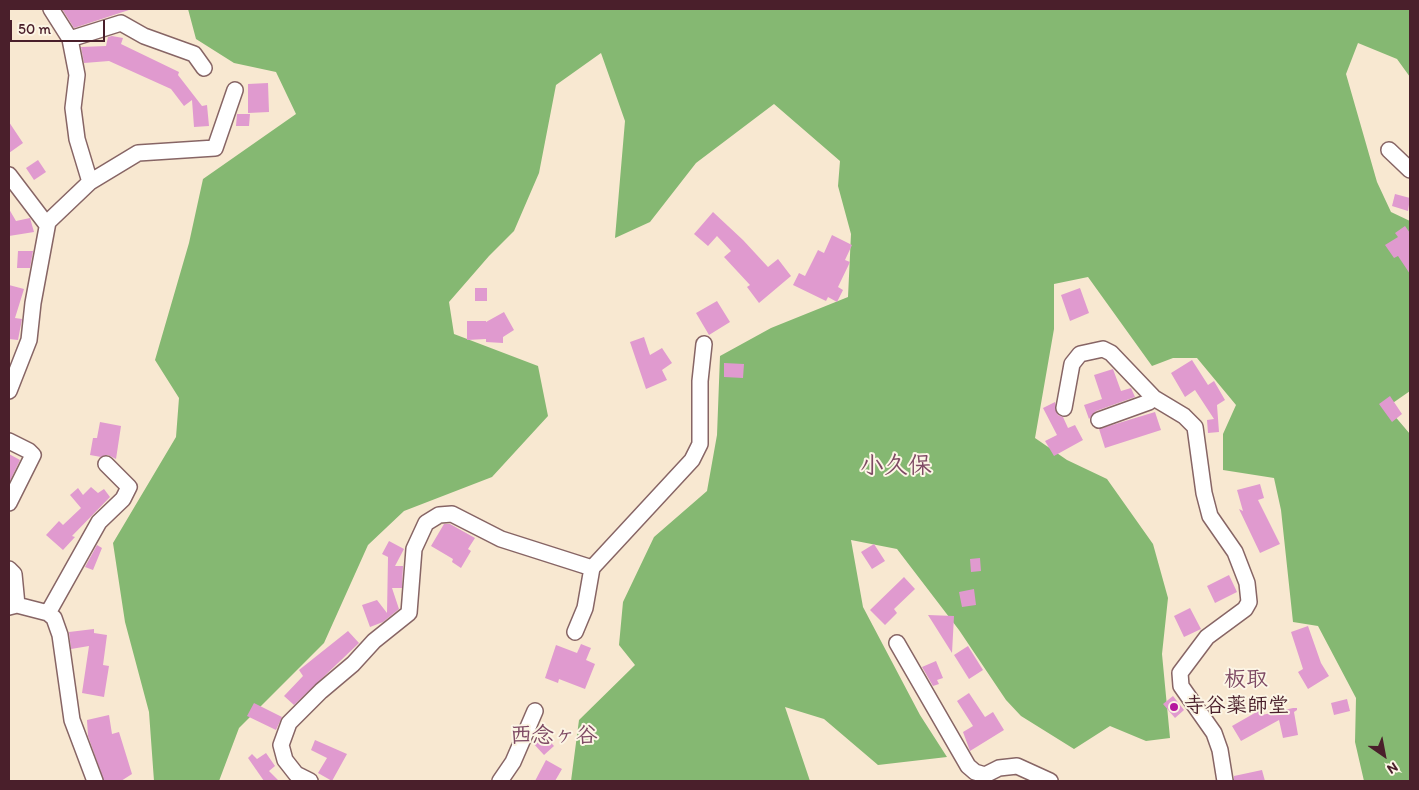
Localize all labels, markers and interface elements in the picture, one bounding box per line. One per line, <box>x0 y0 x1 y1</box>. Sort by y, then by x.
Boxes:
scale bar <box>12 10 108 42</box>
text: 50 m <box>18 20 51 38</box>
district label: 小久保 <box>860 453 932 481</box>
district label: 板取 <box>1224 667 1268 693</box>
place label: 寺谷薬師堂 <box>1184 694 1289 720</box>
marker: 寺谷薬師堂 <box>1168 701 1180 713</box>
district label: 西念ヶ谷 <box>510 723 598 749</box>
north arrow <box>1359 730 1409 780</box>
text: N <box>1384 758 1401 778</box>

